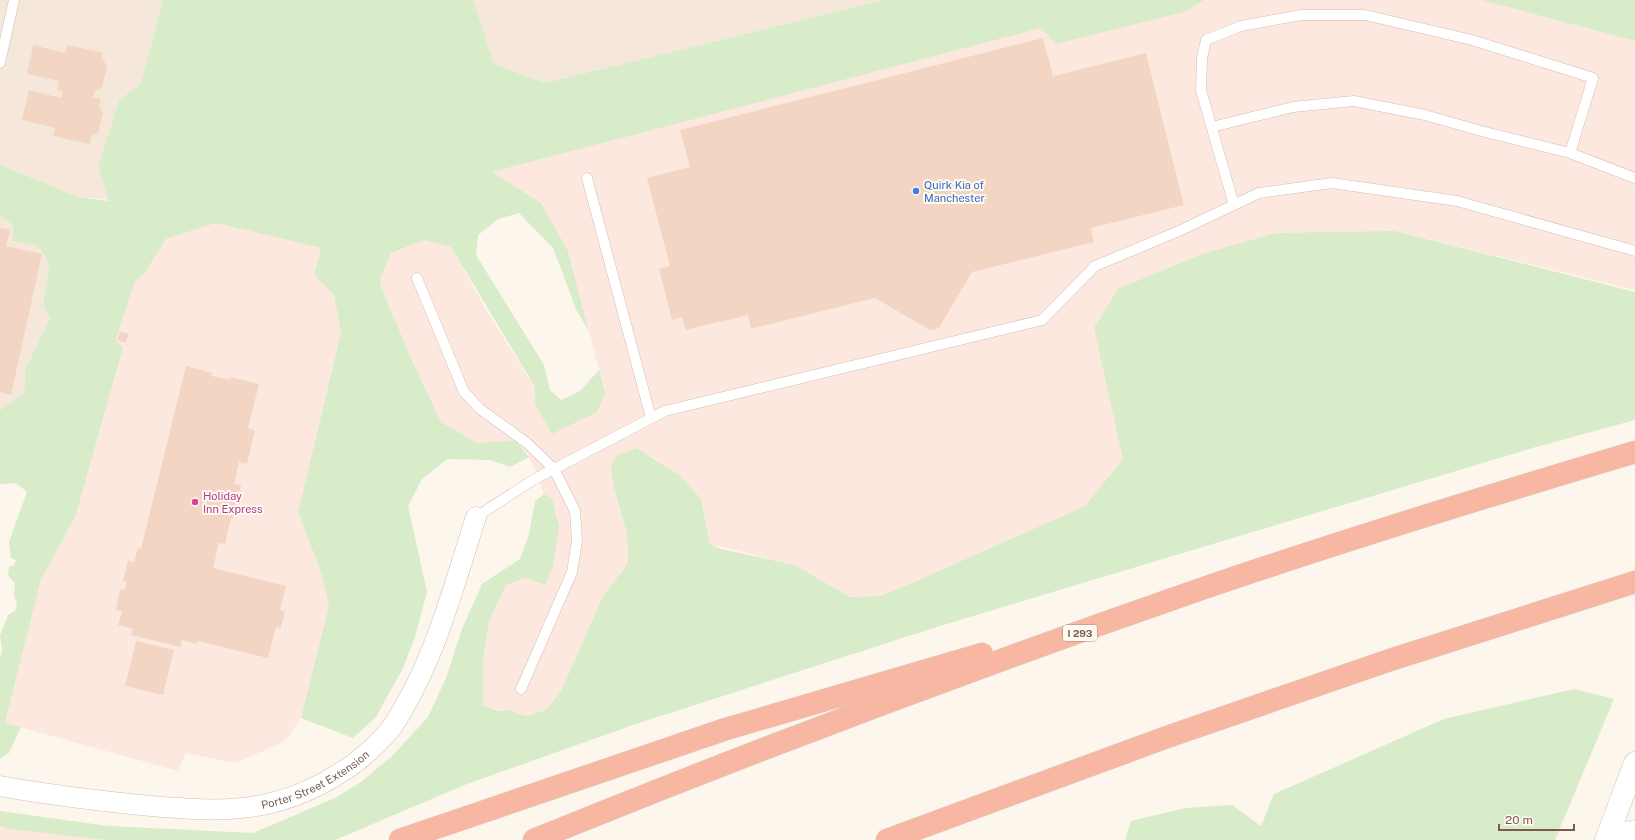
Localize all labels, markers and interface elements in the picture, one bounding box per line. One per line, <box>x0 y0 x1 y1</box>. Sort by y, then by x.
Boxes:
place label: Quirk Kia of Manchester <box>924 179 985 204</box>
marker: Quirk Kia of Manchester <box>911 186 921 196</box>
place label: Holiday Inn Express <box>203 490 263 515</box>
marker: Holiday Inn Express <box>190 497 200 507</box>
road number: I 293 <box>1063 625 1097 641</box>
street label: Porter Street Extension <box>260 748 371 811</box>
scale bar <box>1499 806 1574 832</box>
text: 20 m <box>1505 813 1533 827</box>

